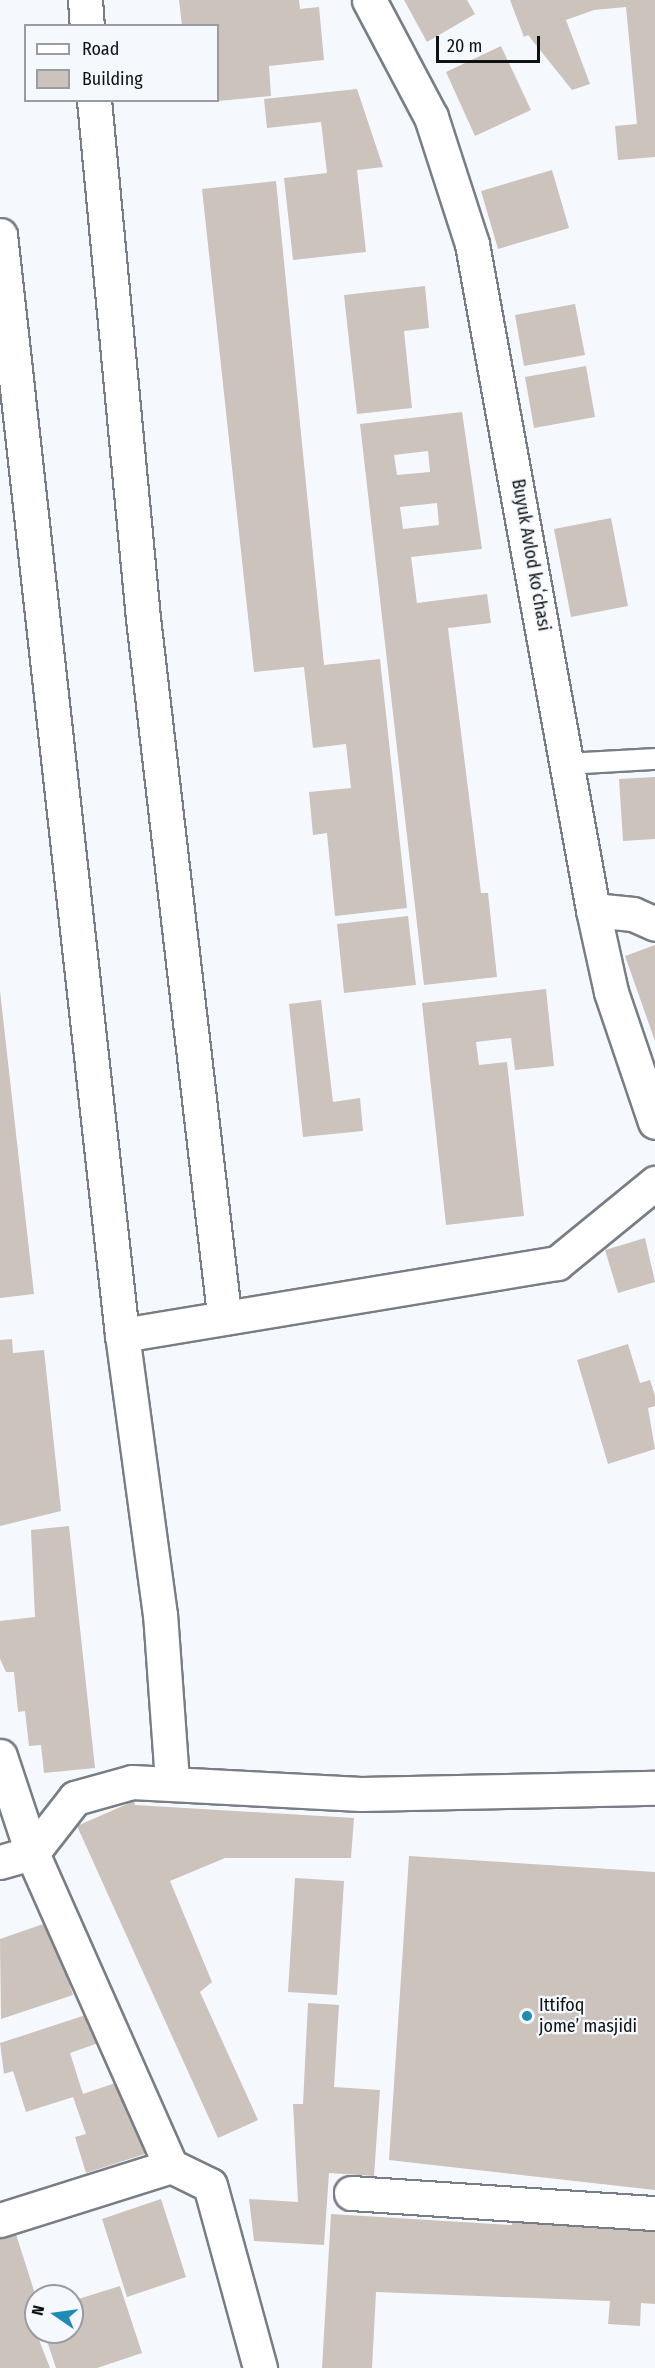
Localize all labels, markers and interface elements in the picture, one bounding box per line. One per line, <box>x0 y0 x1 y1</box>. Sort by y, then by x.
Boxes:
legend <box>24 24 219 102</box>
scale bar <box>439 24 542 62</box>
text: 20 m <box>447 35 482 57</box>
text: Road <box>82 38 119 60</box>
text: Building <box>82 68 143 90</box>
street label: Buyuk Avlod koʻchasi <box>507 477 555 633</box>
place label: Ittifoq jome’ masjidi <box>539 1995 637 2038</box>
marker: Ittifoq jome’ masjidi <box>520 2009 534 2023</box>
north arrow <box>24 2284 84 2344</box>
text: N <box>28 2303 48 2317</box>

